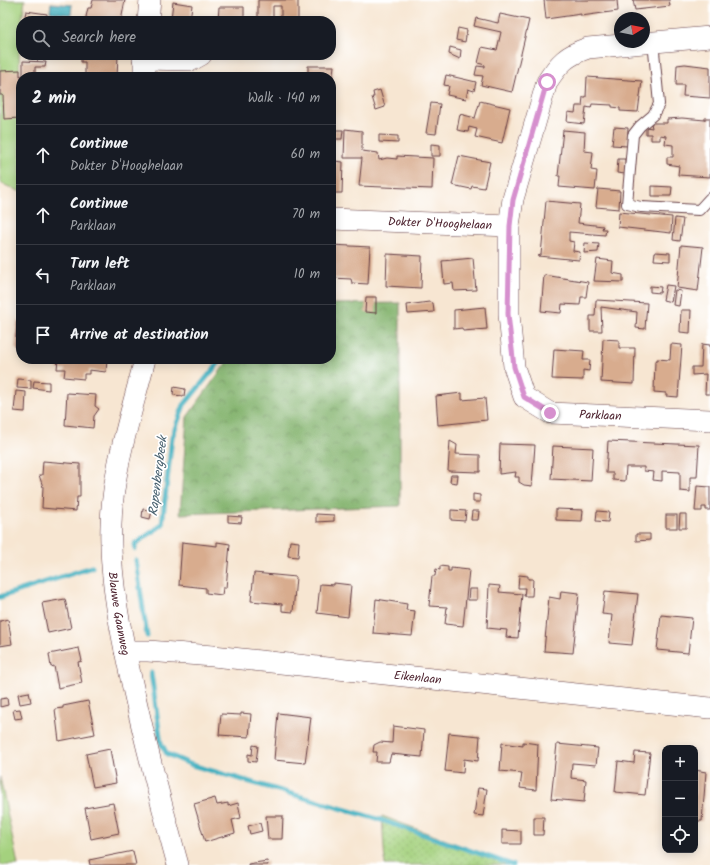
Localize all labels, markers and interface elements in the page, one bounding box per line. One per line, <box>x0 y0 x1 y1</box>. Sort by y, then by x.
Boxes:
north arrow <box>614 12 650 48</box>
search box <box>16 16 336 60</box>
text: Search here <box>62 26 136 50</box>
icon: search <box>30 27 52 49</box>
route start <box>538 73 556 91</box>
text: 2 min <box>32 85 76 112</box>
text: Walk · 140 m <box>248 88 320 109</box>
text: Continue <box>70 132 128 156</box>
icon: ahead <box>32 144 54 166</box>
text: 60 m <box>291 144 320 165</box>
text: Dokter D'Hooghelaan <box>70 156 183 177</box>
text: Continue <box>70 192 128 216</box>
icon: ahead <box>32 204 54 226</box>
text: 70 m <box>292 204 320 225</box>
street label: Dokter D'Hooghelaan <box>387 212 492 235</box>
text: Parklaan <box>70 216 116 237</box>
text: Turn left <box>70 252 130 276</box>
icon: left <box>32 264 54 286</box>
text: 10 m <box>294 264 320 285</box>
text: Parklaan <box>70 276 116 297</box>
text: Arrive at destination <box>70 323 209 347</box>
icon: arrive <box>32 324 54 346</box>
route end <box>541 404 559 422</box>
street label: Parklaan <box>579 405 622 426</box>
water label: Rapenbergbeek <box>143 433 174 517</box>
street label: Blauwe Gaanweg <box>102 571 135 658</box>
street label: Eikenlaan <box>393 666 442 690</box>
map controls <box>662 745 698 853</box>
button: + <box>662 745 698 781</box>
button: − <box>662 781 698 817</box>
button: locate <box>662 817 698 853</box>

